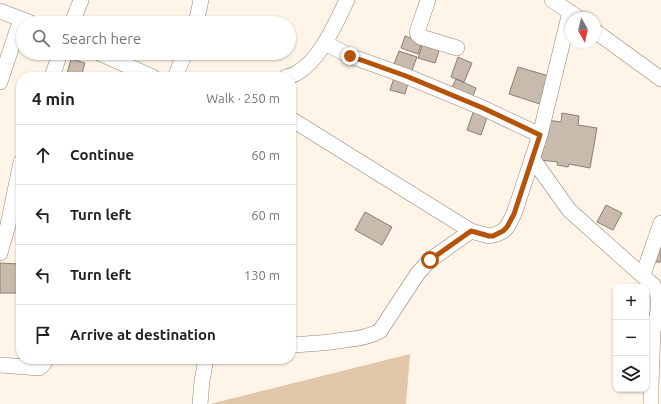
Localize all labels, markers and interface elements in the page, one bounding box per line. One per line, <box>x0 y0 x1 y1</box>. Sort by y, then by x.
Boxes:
north arrow <box>565 12 601 48</box>
search box <box>16 16 296 60</box>
icon: search <box>30 27 52 49</box>
text: Search here <box>62 30 141 47</box>
route end <box>341 47 359 65</box>
text: 4 min <box>32 89 75 108</box>
text: Walk · 250 m <box>206 91 280 105</box>
icon: ahead <box>32 144 54 166</box>
text: Continue <box>70 146 134 163</box>
text: 60 m <box>251 148 280 162</box>
icon: left <box>32 204 54 226</box>
text: Turn left <box>70 206 131 223</box>
text: 60 m <box>251 208 280 222</box>
route start <box>421 251 439 269</box>
icon: left <box>32 264 54 286</box>
text: Turn left <box>70 266 131 283</box>
text: 130 m <box>244 268 280 282</box>
map controls <box>613 284 649 392</box>
button: + <box>613 284 649 320</box>
button: − <box>613 320 649 356</box>
icon: arrive <box>32 324 54 346</box>
text: Arrive at destination <box>70 326 216 343</box>
button: layers <box>613 356 649 392</box>

